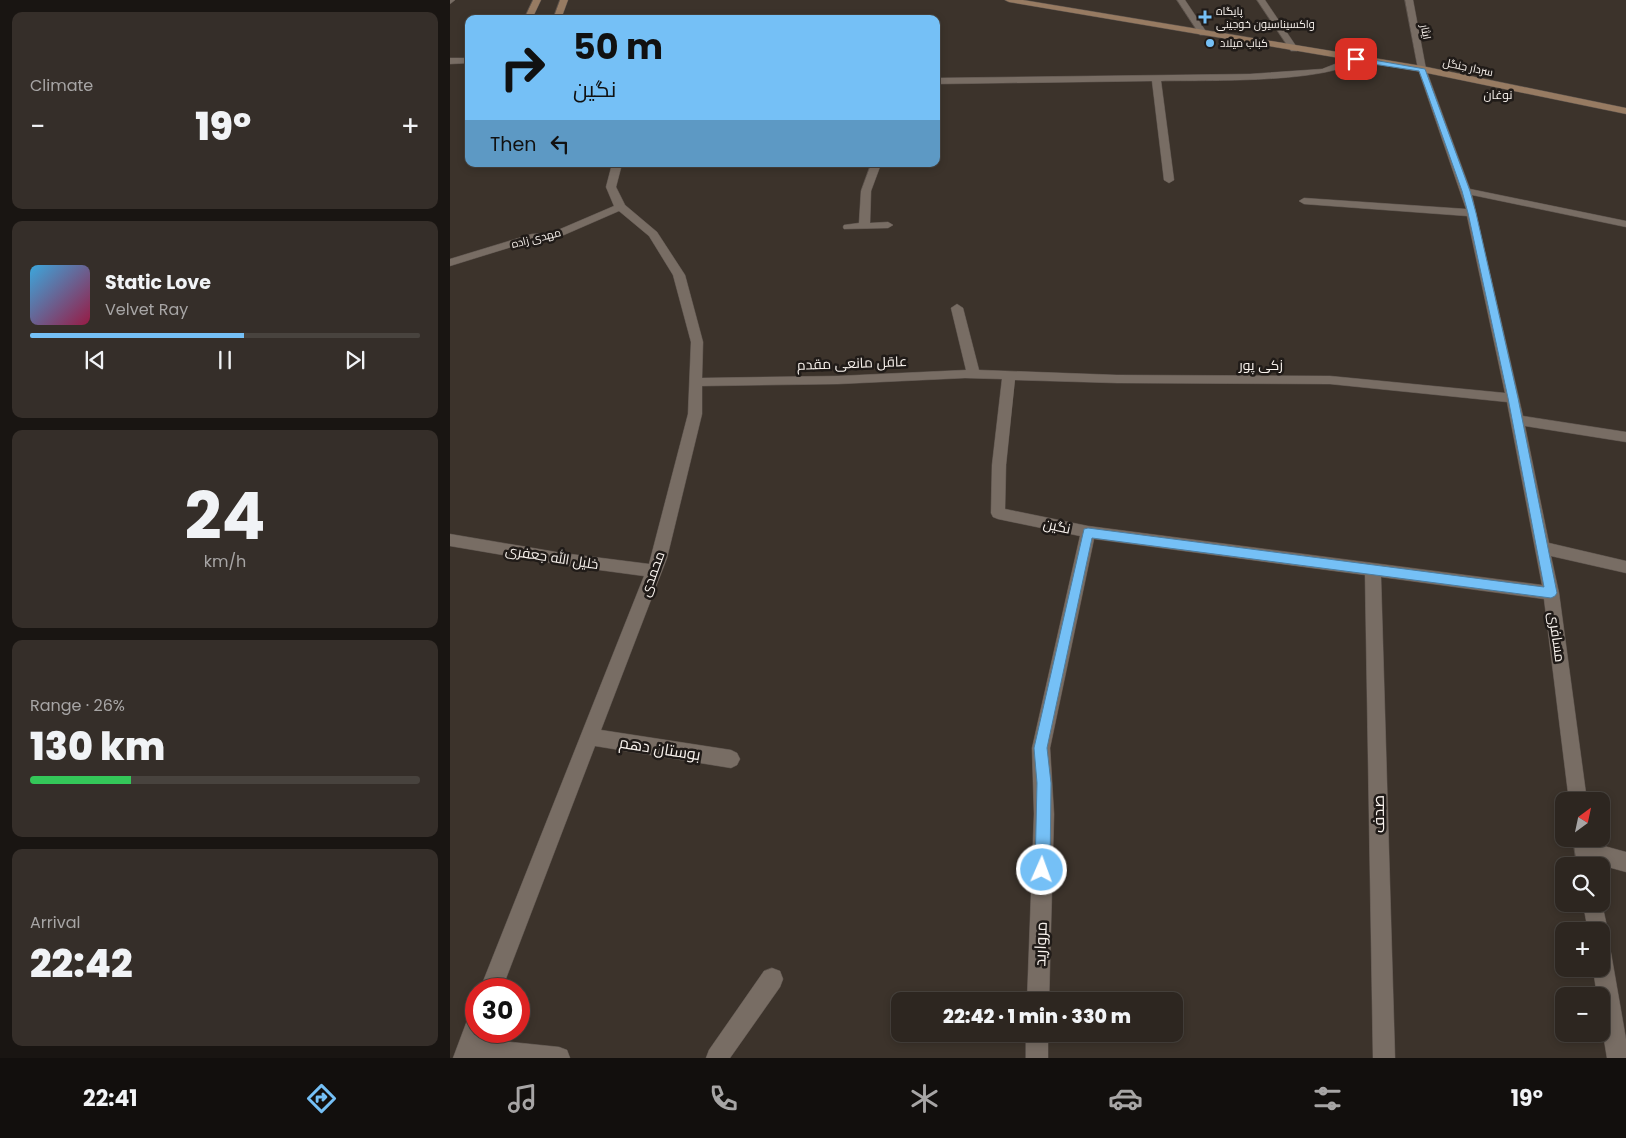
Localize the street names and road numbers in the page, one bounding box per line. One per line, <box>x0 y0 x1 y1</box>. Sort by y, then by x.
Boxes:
street label: ایثار <box>1416 22 1435 41</box>
street label: سردار جنگل <box>1441 54 1495 80</box>
street label: مهدی زاده <box>510 224 562 252</box>
street label: عاقل مانعی مقدم <box>796 351 908 375</box>
street label: زکی پور <box>1238 355 1283 375</box>
street label: نگین <box>1041 513 1073 539</box>
street label: خلیل الله جعفری <box>504 540 600 574</box>
street label: محمدی <box>635 549 669 599</box>
street label: مسافری <box>1544 611 1570 663</box>
street label: بوستان دهم <box>618 731 702 766</box>
street label: صدف <box>1367 795 1390 833</box>
street label: مروارید <box>1028 921 1053 967</box>

